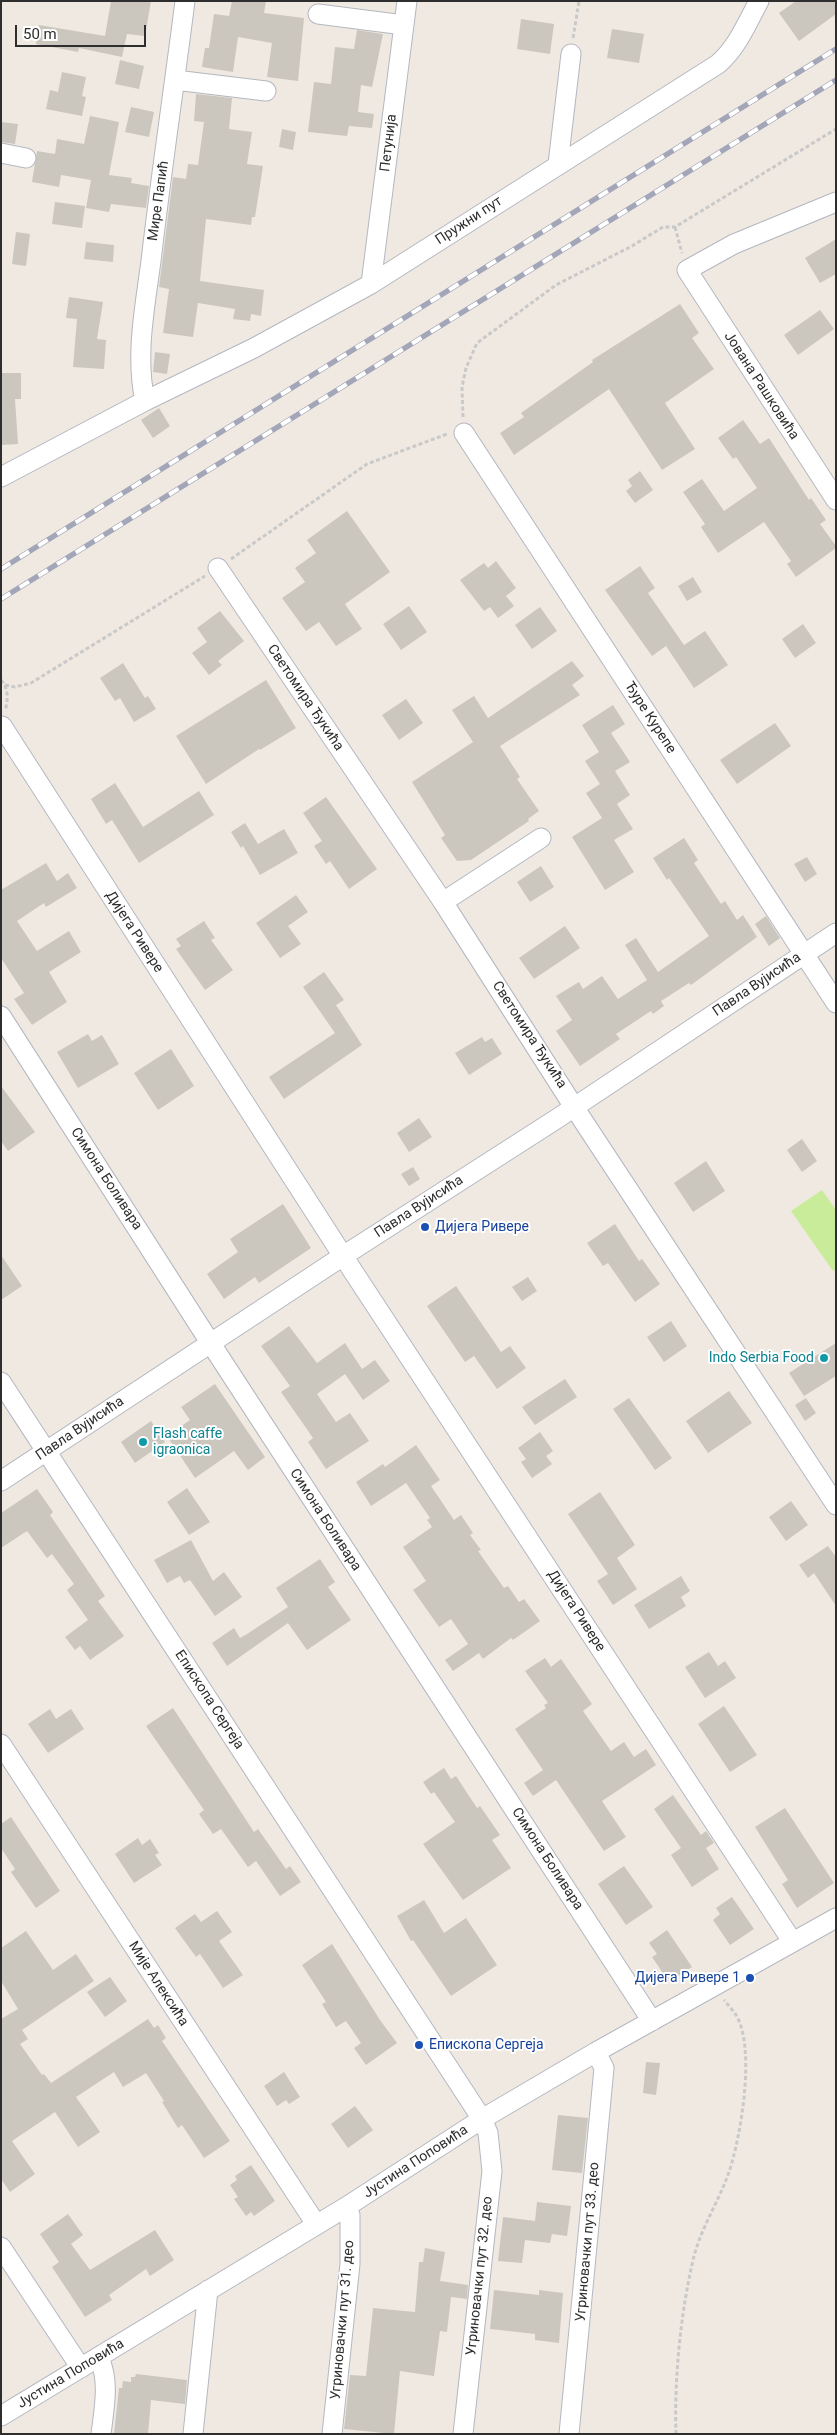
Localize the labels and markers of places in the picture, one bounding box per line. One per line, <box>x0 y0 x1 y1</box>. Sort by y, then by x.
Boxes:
place label: Дијега Ривере <box>435 1219 529 1235</box>
marker: Дијега Ривере <box>419 1221 431 1233</box>
place label: Indo Serbia Food <box>709 1350 814 1366</box>
marker: Indo Serbia Food <box>818 1352 830 1364</box>
place label: Flash caffe igraonica <box>153 1426 222 1458</box>
marker: Flash caffe igraonica <box>137 1436 149 1448</box>
place label: Дијега Ривере 1 <box>635 1970 740 1986</box>
marker: Дијега Ривере 1 <box>744 1972 756 1984</box>
place label: Епископа Сергеја <box>429 2037 544 2053</box>
marker: Епископа Сергеја <box>413 2039 425 2051</box>

